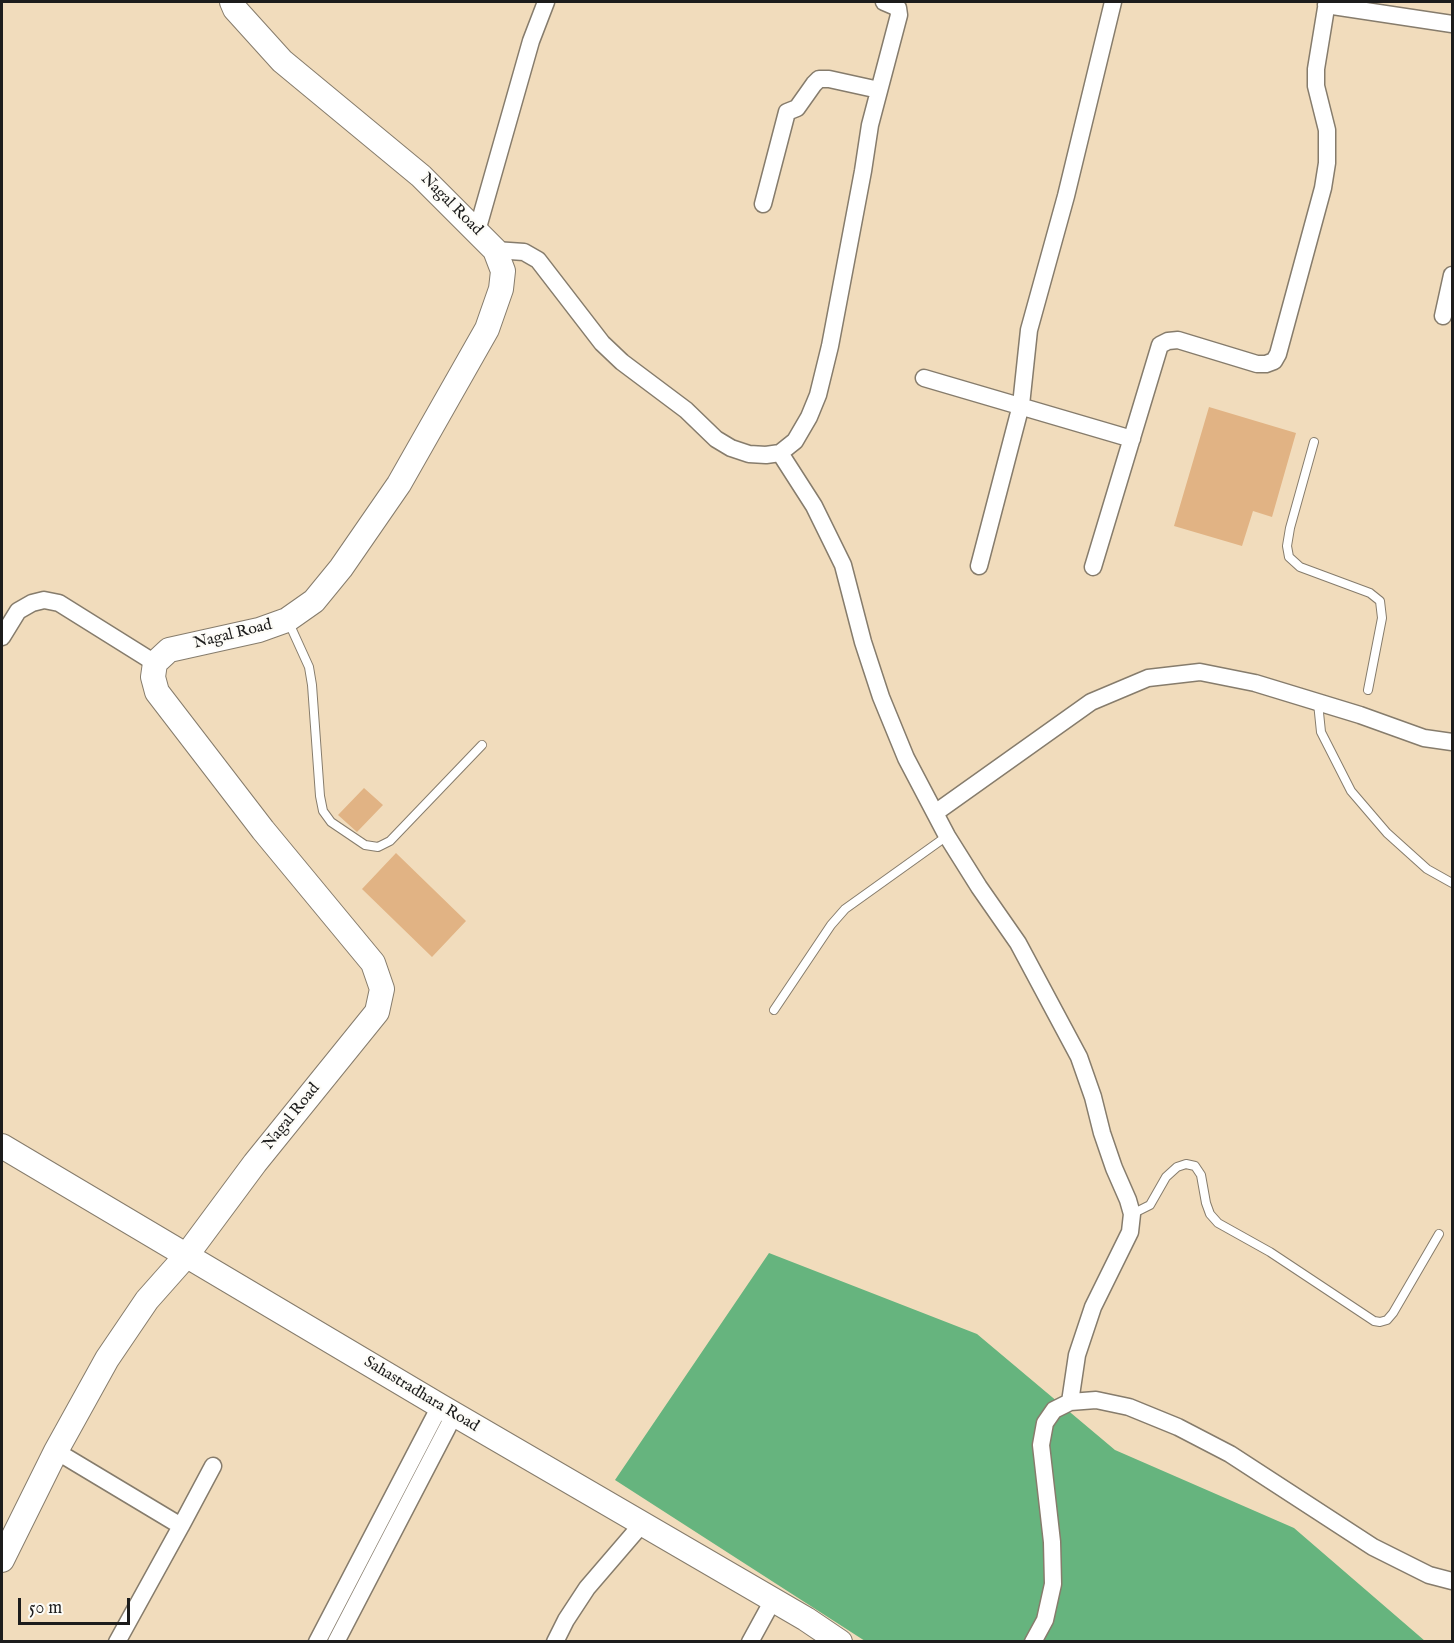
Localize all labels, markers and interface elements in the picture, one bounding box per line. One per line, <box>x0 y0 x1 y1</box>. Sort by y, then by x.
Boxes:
street label: Nagal Road <box>416 170 486 240</box>
street label: Nagal Road <box>192 616 274 654</box>
street label: Nagal Road <box>259 1080 325 1154</box>
street label: Sahastradhara Road <box>360 1353 482 1437</box>
scale bar <box>21 1586 134 1624</box>
text: 50 m <box>29 1597 62 1620</box>

